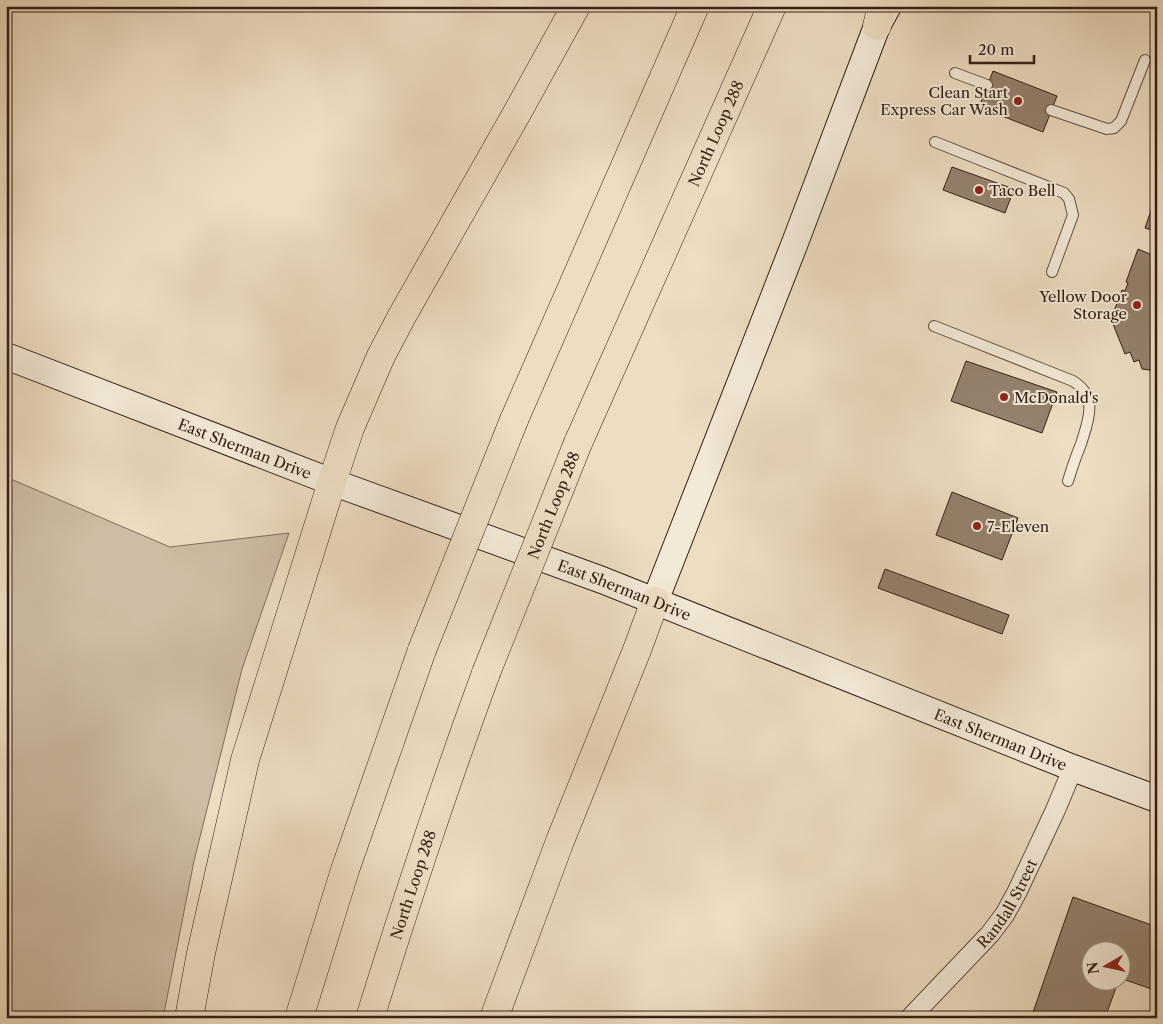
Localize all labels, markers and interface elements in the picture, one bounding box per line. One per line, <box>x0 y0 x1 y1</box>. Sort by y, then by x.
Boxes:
scale bar <box>970 32 1034 64</box>
text: 20 m <box>978 40 1014 59</box>
street label: North Loop 288 <box>684 77 747 189</box>
place label: Clean Start Express Car Wash <box>880 83 1009 119</box>
marker: Clean Start Express Car Wash <box>1012 95 1024 107</box>
place label: Taco Bell <box>989 181 1056 200</box>
marker: Taco Bell <box>973 184 985 196</box>
place label: Yellow Door Storage <box>1038 287 1128 323</box>
marker: Yellow Door Storage <box>1131 299 1143 311</box>
place label: McDonald's <box>1014 388 1099 407</box>
marker: McDonald's <box>998 391 1010 403</box>
street label: East Sherman Drive <box>175 414 314 483</box>
street label: North Loop 288 <box>523 448 583 561</box>
place label: 7-Eleven <box>987 517 1050 536</box>
marker: 7-Eleven <box>971 520 983 532</box>
street label: East Sherman Drive <box>555 555 694 624</box>
street label: East Sherman Drive <box>931 704 1070 774</box>
street label: North Loop 288 <box>386 827 440 942</box>
street label: Randall Street <box>972 855 1041 952</box>
north arrow <box>1080 942 1130 992</box>
text: N <box>1083 961 1103 975</box>

